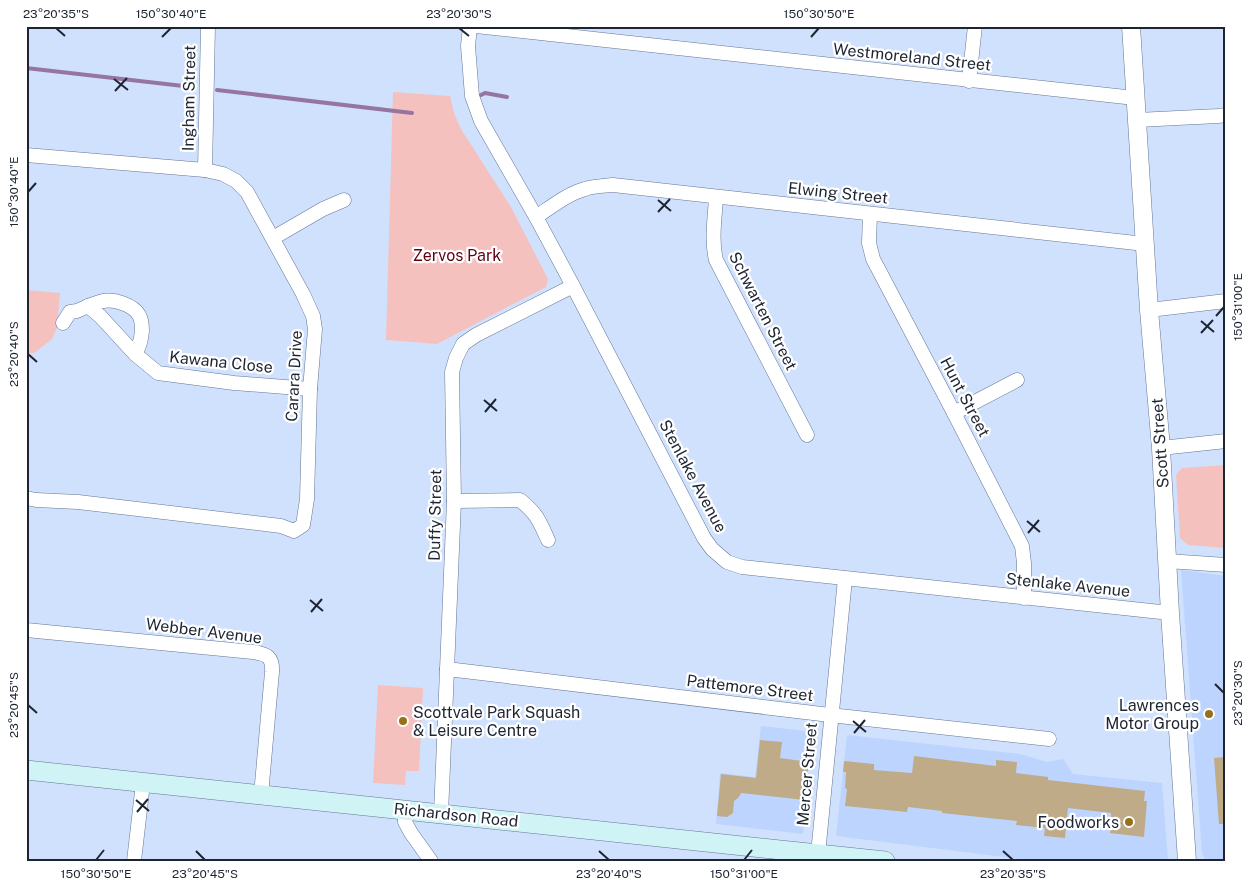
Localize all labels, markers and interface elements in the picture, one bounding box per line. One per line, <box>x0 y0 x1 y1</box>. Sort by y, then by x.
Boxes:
text: 23°20'35"S <box>23 7 89 21</box>
text: 150°30'40"E <box>136 7 206 21</box>
text: 23°20'30"S <box>426 7 492 21</box>
text: 150°30'50"E <box>784 7 854 21</box>
street label: Westmoreland Street <box>832 39 992 75</box>
street label: Ingham Street <box>179 45 199 151</box>
text: 150°30'40"E <box>7 157 21 227</box>
street label: Elwing Street <box>787 178 889 208</box>
park label: Zervos Park <box>413 246 501 265</box>
street label: Schwarten Street <box>725 249 801 373</box>
text: 150°31'00"E <box>1231 273 1245 341</box>
text: 23°20'40"S <box>7 321 21 387</box>
street label: Carara Drive <box>282 330 306 422</box>
street label: Kawana Close <box>168 347 274 377</box>
street label: Hunt Street <box>936 354 994 440</box>
street label: Scott Street <box>1147 397 1173 489</box>
street label: Stenlake Avenue <box>655 416 731 536</box>
street label: Duffy Street <box>425 469 445 561</box>
street label: Stenlake Avenue <box>1005 569 1131 601</box>
street label: Webber Avenue <box>145 614 263 648</box>
text: 23°20'30"S <box>1231 660 1245 726</box>
street label: Pattemore Street <box>685 671 815 705</box>
text: 23°20'45"S <box>7 672 21 738</box>
place label: Lawrences Motor Group <box>1105 696 1199 733</box>
place label: Scottvale Park Squash & Leisure Centre <box>413 703 580 740</box>
marker: Lawrences Motor Group <box>1203 708 1215 720</box>
marker: Scottvale Park Squash & Leisure Centre <box>397 715 409 727</box>
street label: Mercer Street <box>793 721 821 827</box>
street label: Richardson Road <box>393 799 519 831</box>
place label: Foodworks <box>1038 813 1119 832</box>
marker: Foodworks <box>1123 816 1135 828</box>
text: 150°30'50"E <box>61 867 131 881</box>
text: 23°20'45"S <box>172 867 238 881</box>
text: 23°20'40"S <box>576 867 642 881</box>
text: 150°31'00"E <box>710 867 778 881</box>
text: 23°20'35"S <box>980 867 1046 881</box>

